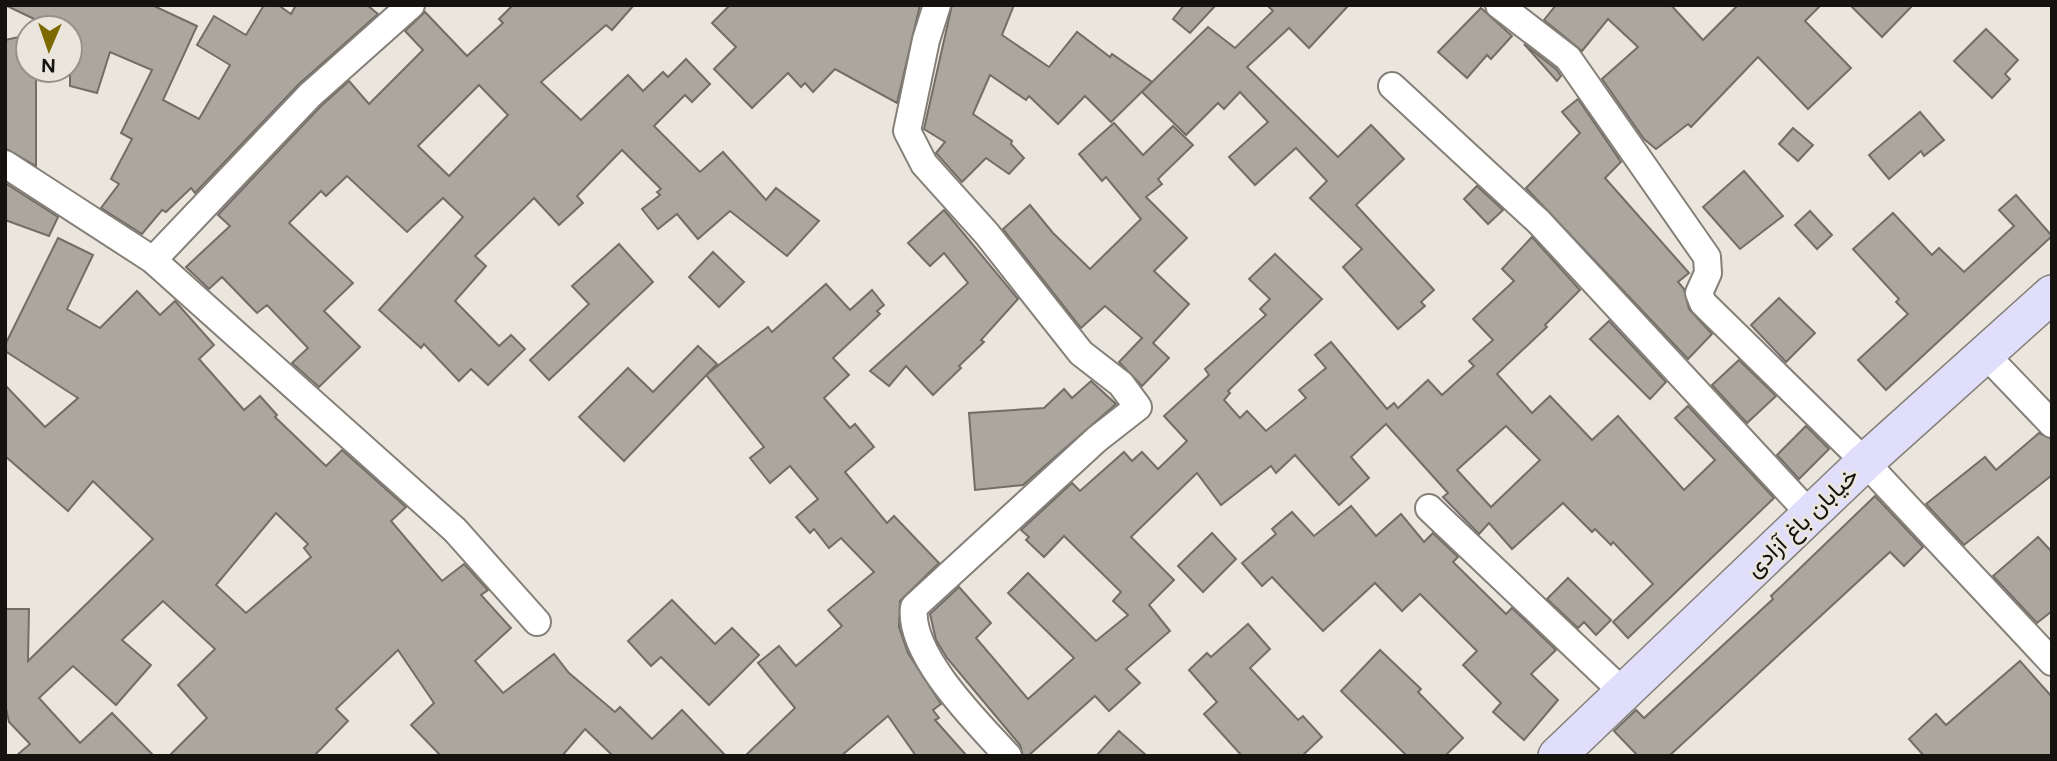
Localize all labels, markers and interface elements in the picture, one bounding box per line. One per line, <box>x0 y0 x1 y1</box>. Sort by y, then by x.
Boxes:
north arrow <box>14 14 84 84</box>
text: N <box>41 54 56 77</box>
street label: خیابان باغ آزادی <box>1739 461 1866 584</box>

